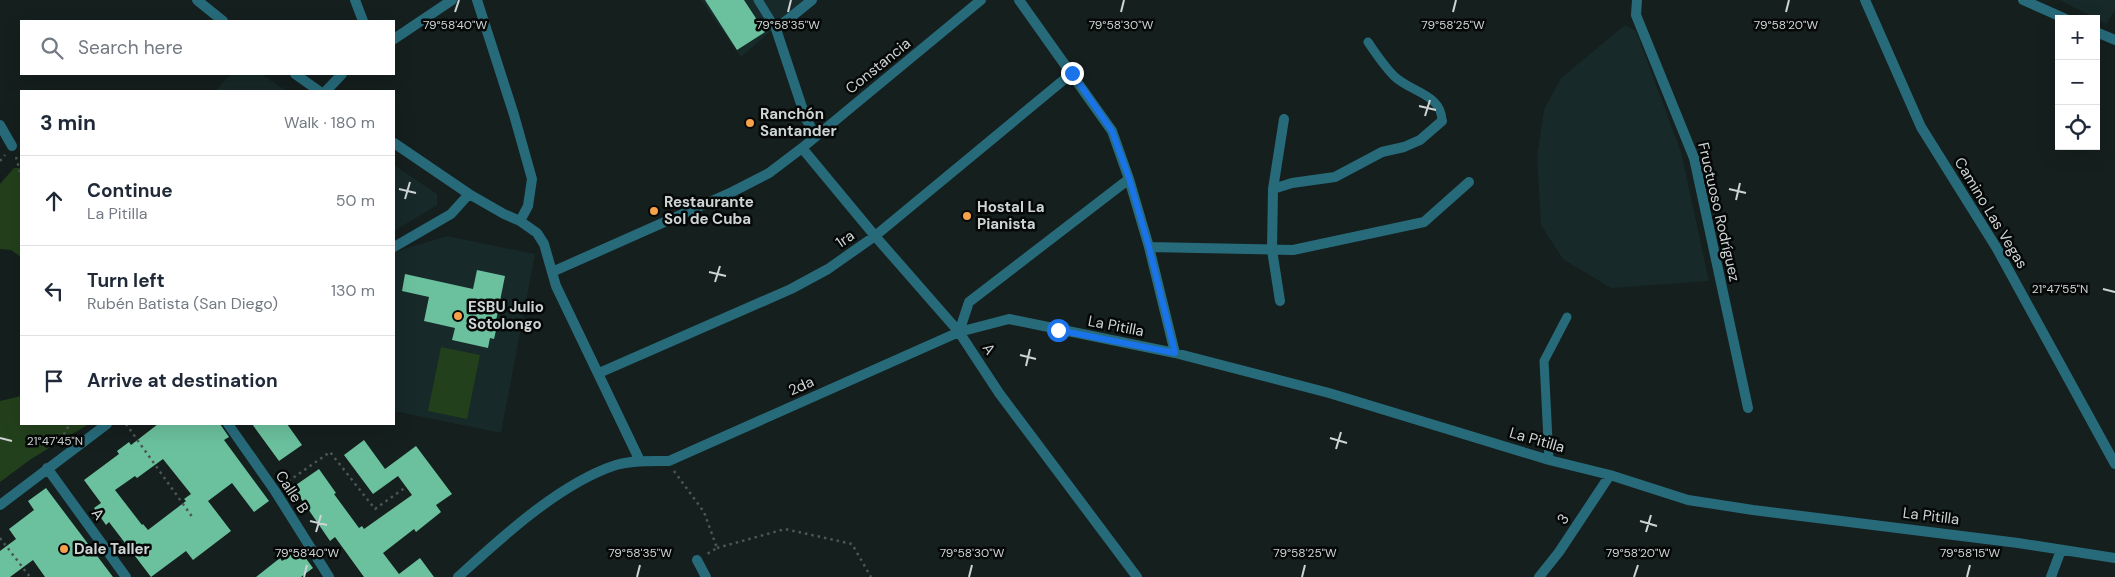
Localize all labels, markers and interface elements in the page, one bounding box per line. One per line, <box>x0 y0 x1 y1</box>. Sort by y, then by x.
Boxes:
map controls <box>2055 15 2100 150</box>
button: + <box>2055 15 2100 60</box>
text: 79°58'40"W <box>423 17 487 33</box>
text: 79°58'35"W <box>756 17 820 33</box>
text: 79°58'30"W <box>1089 17 1154 33</box>
text: 79°58'25"W <box>1421 17 1485 33</box>
text: 79°58'20"W <box>1754 17 1819 33</box>
search box <box>20 20 395 75</box>
icon: search <box>38 34 66 62</box>
street label: Constancia <box>841 34 915 98</box>
text: Search here <box>78 35 183 60</box>
button: − <box>2055 60 2100 105</box>
route end <box>1061 62 1084 85</box>
place label: Ranchón Santander <box>760 104 837 141</box>
button: locate <box>2055 105 2100 150</box>
text: 3 min <box>40 109 96 137</box>
text: Walk · 180 m <box>284 112 375 133</box>
marker: Ranchón Santander <box>744 117 756 129</box>
street label: Fructuoso Rodríguez <box>1693 140 1745 284</box>
street label: Camino Las Vegas <box>1950 154 2032 272</box>
text: Continue <box>87 178 173 203</box>
icon: ahead <box>40 187 68 215</box>
text: 50 m <box>336 190 375 211</box>
place label: Restaurante Sol de Cuba <box>664 192 754 229</box>
place label: Hostal La Pianista <box>977 197 1045 234</box>
text: La Pitilla <box>87 203 147 224</box>
marker: Restaurante Sol de Cuba <box>648 205 660 217</box>
marker: Hostal La Pianista <box>961 210 973 222</box>
street label: 1ra <box>832 226 858 252</box>
text: Turn left <box>87 268 165 293</box>
icon: left <box>40 277 68 305</box>
text: 130 m <box>331 280 375 301</box>
text: 21°47'55"N <box>2032 281 2088 297</box>
text: Rubén Batista (San Diego) <box>87 293 278 314</box>
place label: ESBU Julio Sotolongo <box>468 297 544 334</box>
marker: ESBU Julio Sotolongo <box>452 310 464 322</box>
street label: La Pitilla <box>1086 311 1146 341</box>
route start <box>1047 319 1070 342</box>
street label: A <box>978 339 1000 359</box>
icon: arrive <box>40 367 68 395</box>
text: Arrive at destination <box>87 368 278 393</box>
street label: 2da <box>785 372 817 400</box>
street label: La Pitilla <box>1507 423 1567 457</box>
text: 21°47'45"N <box>27 433 83 449</box>
street label: Calle B <box>271 467 313 517</box>
street label: La Pitilla <box>1902 503 1960 529</box>
street label: A <box>87 504 109 524</box>
street label: 3 <box>1552 510 1574 528</box>
place label: Dale Taller <box>74 539 150 559</box>
marker: Dale Taller <box>58 543 70 555</box>
text: 79°58'40"W <box>275 545 339 561</box>
text: 79°58'35"W <box>608 545 672 561</box>
text: 79°58'30"W <box>940 545 1005 561</box>
text: 79°58'25"W <box>1273 545 1337 561</box>
text: 79°58'20"W <box>1606 545 1671 561</box>
text: 79°58'15"W <box>1940 545 2000 561</box>

